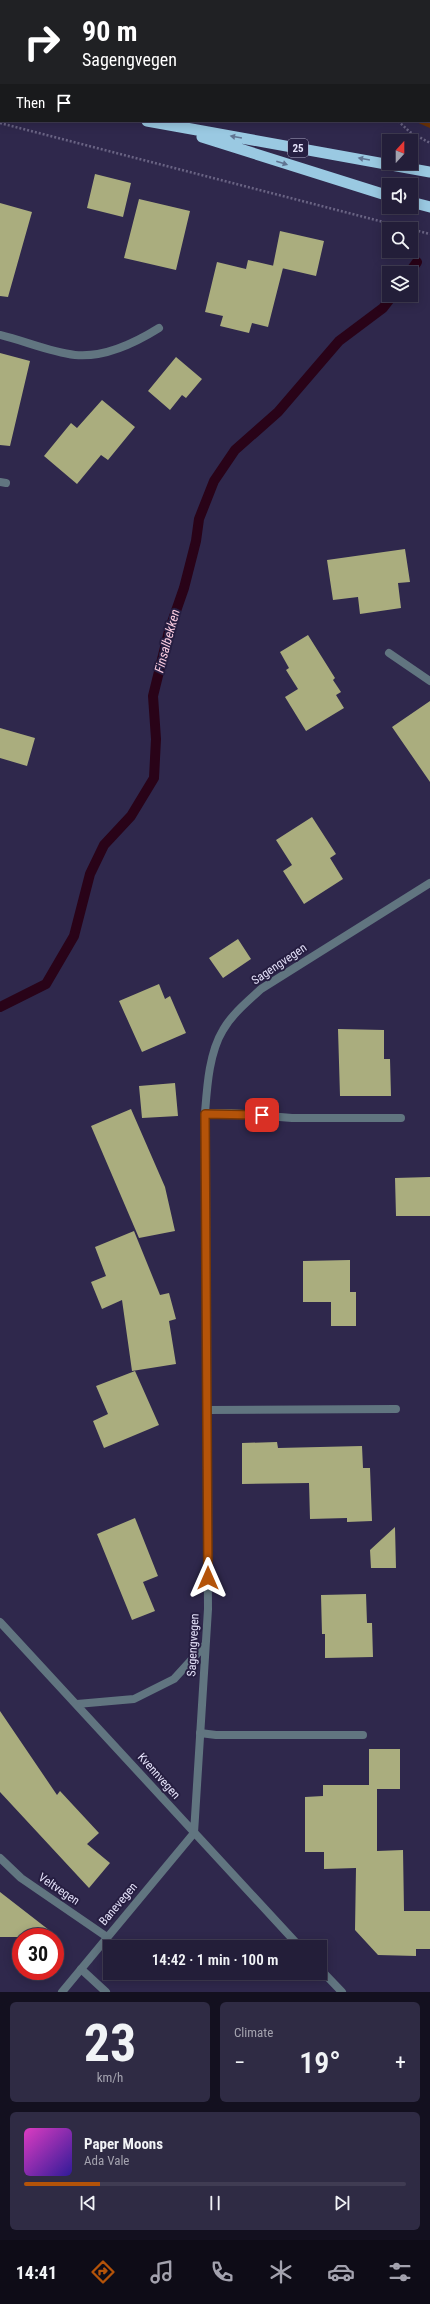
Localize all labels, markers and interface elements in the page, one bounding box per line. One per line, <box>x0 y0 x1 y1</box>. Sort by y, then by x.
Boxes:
text: 90 m <box>82 15 138 48</box>
icon: right <box>16 16 68 68</box>
text: Sagengvegen <box>82 49 177 70</box>
icon: arrive <box>53 92 75 114</box>
text: Then <box>16 94 45 112</box>
one-way arrow <box>230 134 242 140</box>
north arrow <box>382 134 418 170</box>
map controls <box>382 134 418 302</box>
road number: 25 <box>288 139 308 157</box>
one-way arrow <box>358 156 370 162</box>
one-way arrow <box>277 160 289 166</box>
button: sound <box>382 178 418 214</box>
button: search <box>382 222 418 258</box>
button: layers <box>382 266 418 302</box>
water label: Finsalbekken <box>151 608 183 674</box>
street label: Sagengvegen <box>249 940 309 987</box>
pin <box>245 1098 279 1132</box>
icon: arrive <box>251 1104 273 1126</box>
position arrow <box>187 1557 229 1599</box>
street label: Sagengvegen <box>184 1613 202 1677</box>
street label: Kvennvegen <box>135 1750 183 1802</box>
street label: Veltvegen <box>36 1870 82 1908</box>
street label: Banevegen <box>96 1880 140 1928</box>
speed limit sign: 30 <box>12 1928 64 1980</box>
text: 14:42 · 1 min · 100 m <box>152 1951 278 1969</box>
text: 23 <box>84 2013 136 2074</box>
text: Climate <box>234 2025 273 2040</box>
text: 19° <box>299 2045 341 2080</box>
text: − <box>234 2050 245 2075</box>
text: + <box>395 2050 406 2075</box>
text: km/h <box>97 2070 123 2085</box>
text: Paper Moons <box>84 2135 163 2153</box>
text: Ada Vale <box>84 2153 129 2168</box>
icon: previous <box>77 2192 99 2214</box>
icon: pause <box>204 2192 226 2214</box>
icon: next <box>331 2192 353 2214</box>
icon: directions <box>89 2258 117 2286</box>
icon: music <box>148 2258 176 2286</box>
icon: phone <box>208 2258 236 2286</box>
icon: climate <box>267 2258 295 2286</box>
icon: car <box>327 2258 355 2286</box>
icon: filters <box>386 2258 414 2286</box>
text: 14:41 <box>16 2262 57 2283</box>

